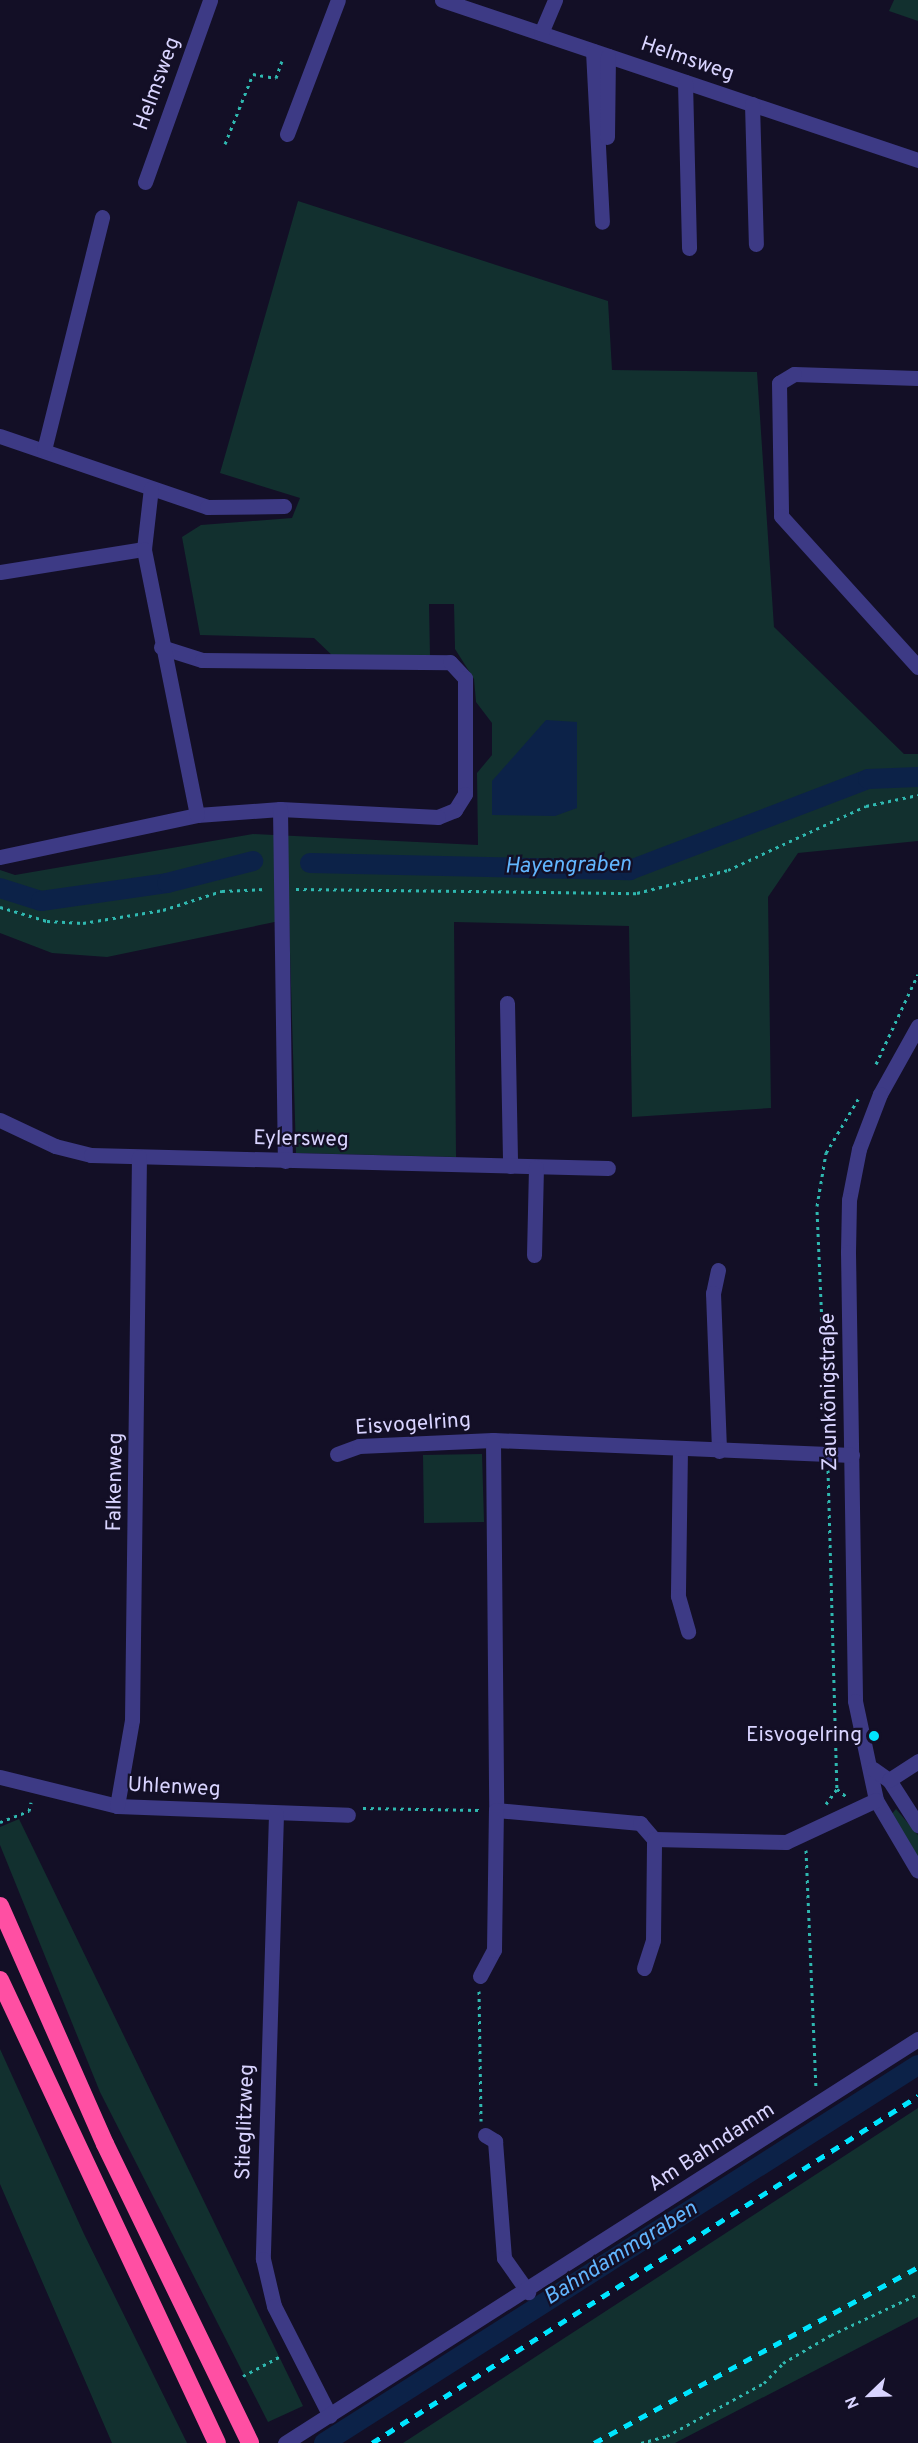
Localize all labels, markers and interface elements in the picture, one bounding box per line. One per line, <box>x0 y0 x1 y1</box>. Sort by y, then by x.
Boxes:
street label: Helmsweg <box>637 32 737 88</box>
street label: Helmsweg <box>130 34 186 134</box>
water label: Hayengraben <box>505 852 631 880</box>
street label: Eylersweg <box>253 1127 349 1153</box>
street label: Zaunkönigstraße <box>816 1313 844 1471</box>
street label: Eisvogelring <box>354 1408 472 1442</box>
street label: Falkenweg <box>103 1432 129 1532</box>
place label: Eisvogelring <box>746 1723 862 1749</box>
marker: Eisvogelring <box>867 1729 881 1743</box>
street label: Uhlenweg <box>127 1773 221 1803</box>
street label: Stieglitzweg <box>231 2064 261 2180</box>
street label: Am Bahndamm <box>644 2098 780 2198</box>
water label: Bahndammgraben <box>539 2196 703 2312</box>
north arrow <box>840 2365 900 2425</box>
text: N <box>842 2393 865 2411</box>

